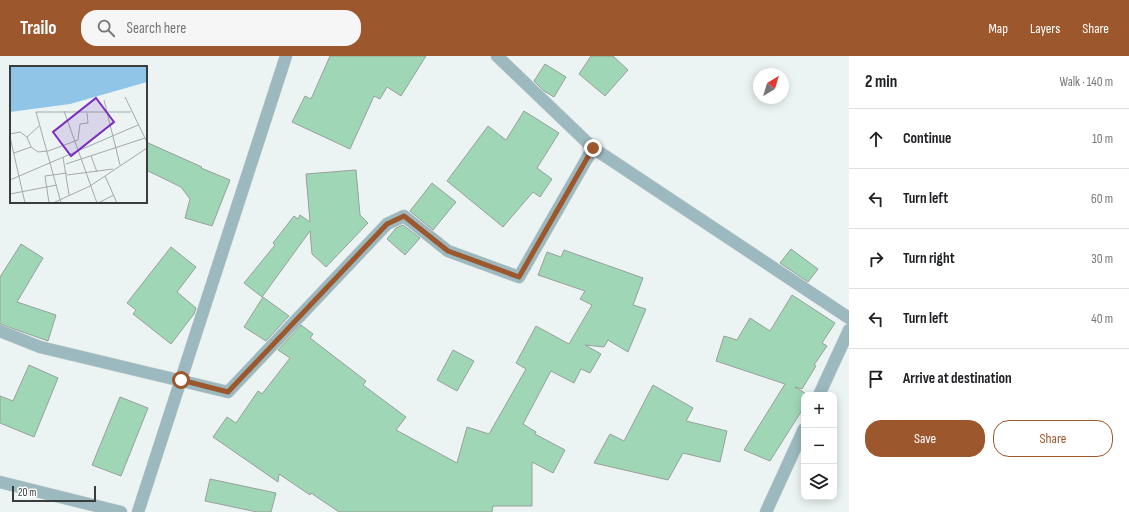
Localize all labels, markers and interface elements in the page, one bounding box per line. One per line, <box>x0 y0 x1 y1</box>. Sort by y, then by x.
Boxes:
search box <box>81 10 361 46</box>
text: Trailo <box>20 17 57 40</box>
icon: search <box>95 17 117 39</box>
text: Search here <box>127 19 186 38</box>
text: Map <box>988 20 1008 37</box>
text: Layers <box>1030 20 1060 37</box>
text: Share <box>1082 20 1109 37</box>
inset map <box>10 66 147 203</box>
north arrow <box>753 68 789 104</box>
text: 2 min <box>865 72 897 92</box>
text: Walk · 140 m <box>1060 74 1113 90</box>
icon: ahead <box>865 128 887 150</box>
text: Continue <box>903 129 952 148</box>
text: 10 m <box>1092 131 1113 147</box>
route end <box>584 139 602 157</box>
icon: left <box>865 188 887 210</box>
text: Turn left <box>903 189 948 208</box>
text: 60 m <box>1091 191 1113 207</box>
icon: right <box>865 248 887 270</box>
text: Turn right <box>903 249 955 268</box>
text: 30 m <box>1091 251 1113 267</box>
icon: left <box>865 308 887 330</box>
text: Turn left <box>903 309 948 328</box>
text: 40 m <box>1091 311 1113 327</box>
icon: arrive <box>865 368 887 390</box>
text: Arrive at destination <box>903 369 1012 388</box>
route start <box>172 371 190 389</box>
map controls <box>801 392 837 500</box>
button: + <box>801 392 837 428</box>
button: Save <box>865 420 985 457</box>
button: Share <box>993 420 1113 457</box>
button: − <box>801 428 837 464</box>
button: layers <box>801 464 837 500</box>
scale bar <box>12 484 96 503</box>
text: 20 m <box>18 486 36 499</box>

